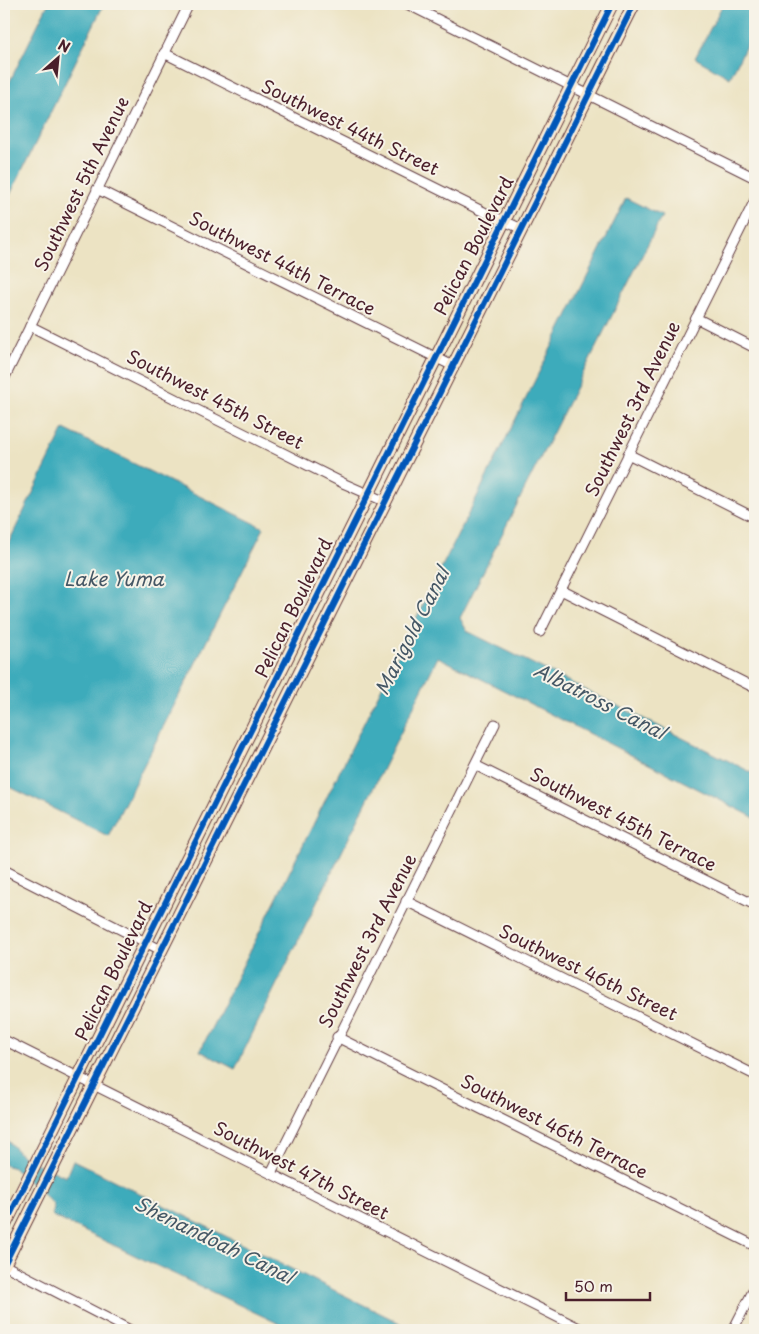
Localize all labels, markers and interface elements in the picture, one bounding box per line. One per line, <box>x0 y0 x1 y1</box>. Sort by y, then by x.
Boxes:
north arrow <box>32 32 82 82</box>
text: N <box>54 34 74 58</box>
street label: Southwest 44th Street <box>257 72 444 181</box>
street label: Southwest 5th Avenue <box>27 91 135 275</box>
street label: Pelican Boulevard <box>426 171 519 319</box>
street label: Southwest 44th Terrace <box>185 204 381 321</box>
street label: Southwest 3rd Avenue <box>577 316 686 501</box>
street label: Southwest 45th Street <box>122 342 309 455</box>
street label: Pelican Boulevard <box>247 533 338 682</box>
water label: Marigold Canal <box>367 560 457 699</box>
water label: Lake Yuma <box>64 564 165 592</box>
water label: Albatross Canal <box>530 655 674 747</box>
street label: Southwest 45th Terrace <box>526 760 722 877</box>
street label: Southwest 3rd Avenue <box>311 848 422 1032</box>
street label: Pelican Boulevard <box>67 896 158 1045</box>
street label: Southwest 46th Street <box>495 917 682 1027</box>
street label: Southwest 46th Terrace <box>457 1067 653 1185</box>
street label: Southwest 47th Street <box>209 1114 394 1226</box>
water label: Shenandoah Canal <box>130 1188 301 1291</box>
scale bar <box>566 1269 650 1301</box>
text: 50 m <box>574 1274 613 1297</box>

